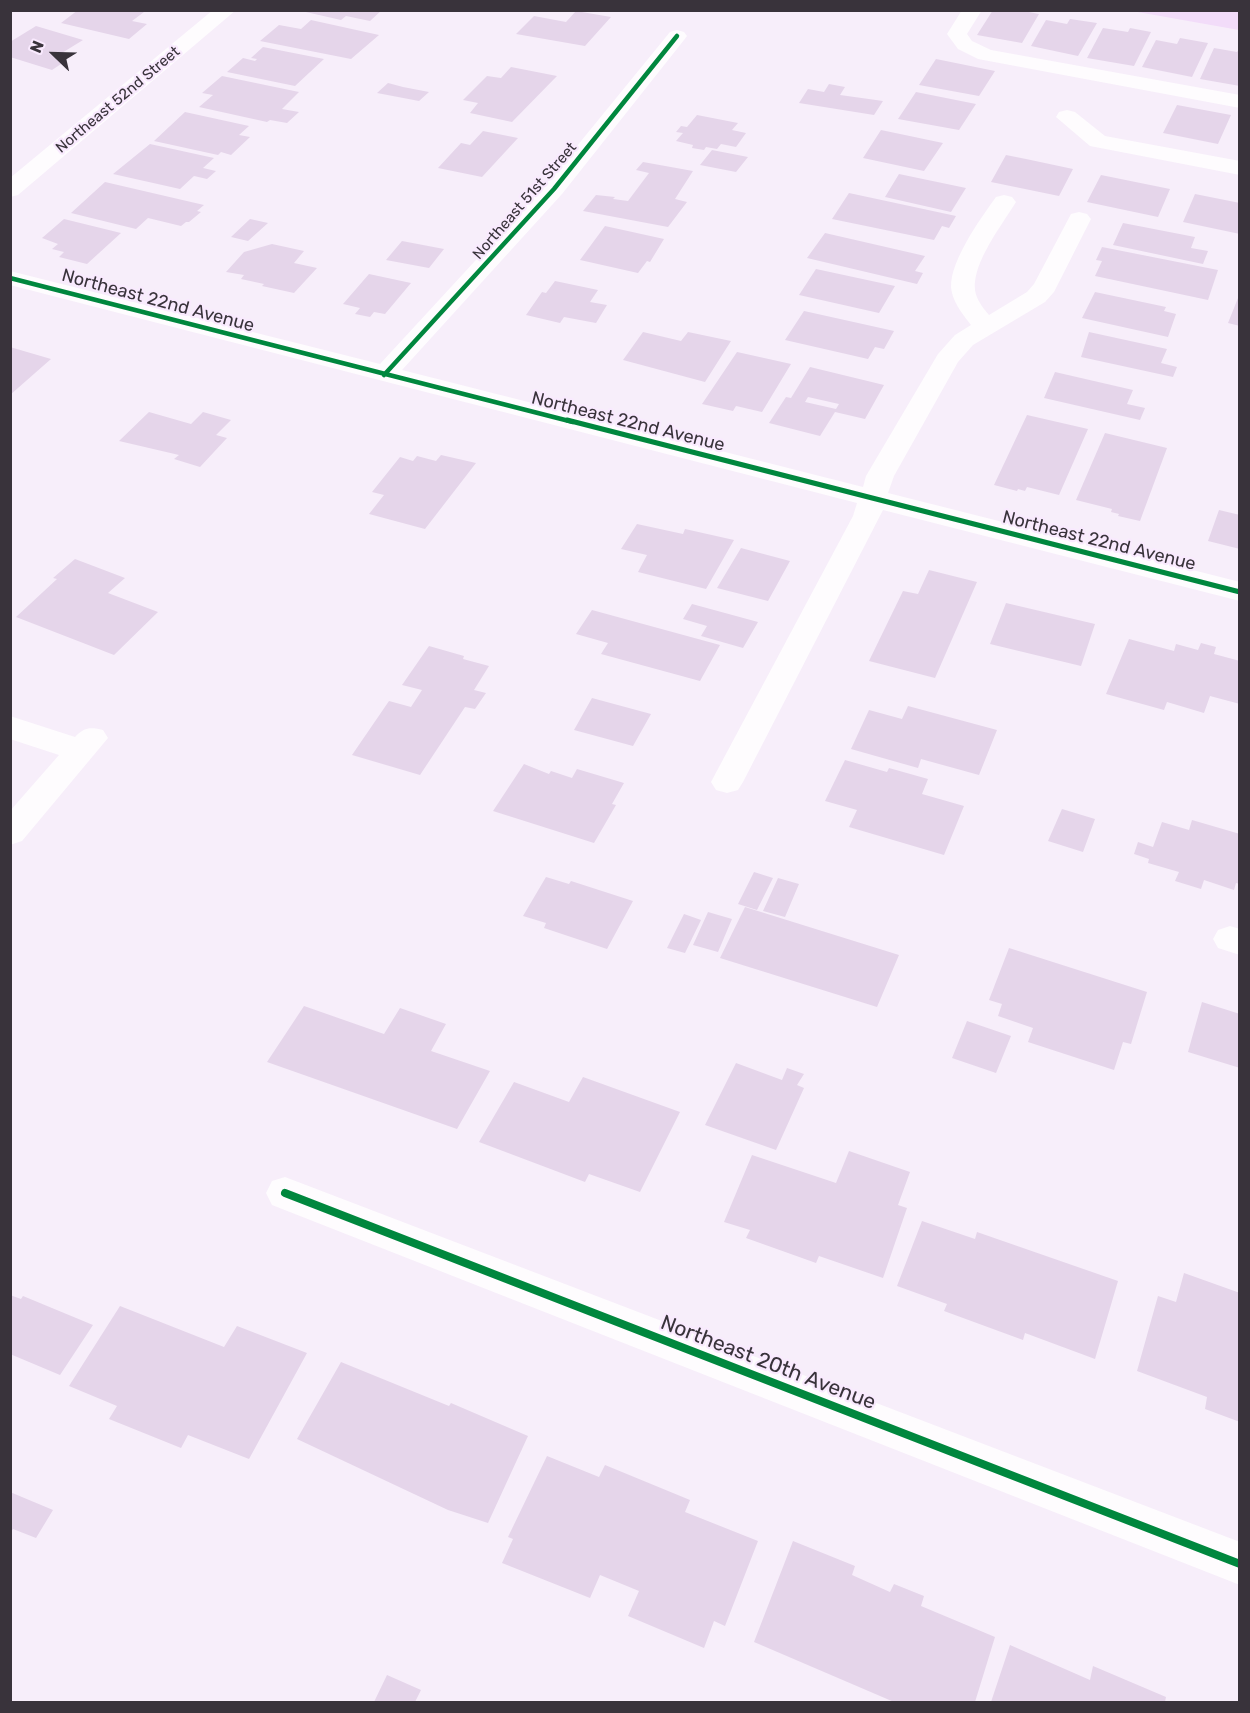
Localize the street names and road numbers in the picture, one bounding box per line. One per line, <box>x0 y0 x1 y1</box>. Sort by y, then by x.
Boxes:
street label: Northeast 52nd Street <box>52 43 184 157</box>
street label: Northeast 51st Street <box>469 139 581 263</box>
street label: Northeast 22nd Avenue <box>59 265 257 337</box>
street label: Northeast 22nd Avenue <box>529 388 727 456</box>
street label: Northeast 22nd Avenue <box>1000 507 1198 575</box>
street label: Northeast 20th Avenue <box>657 1310 879 1416</box>

